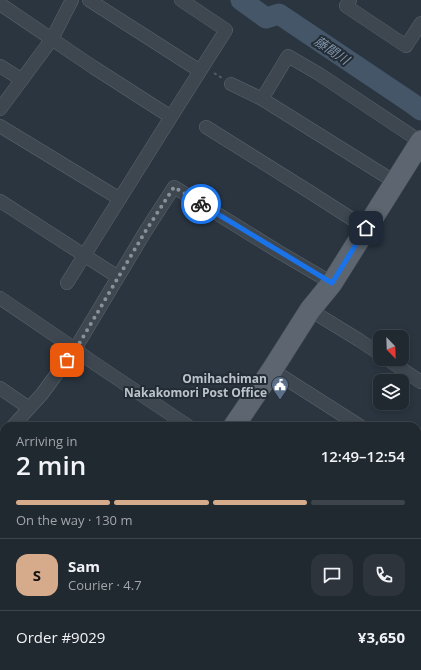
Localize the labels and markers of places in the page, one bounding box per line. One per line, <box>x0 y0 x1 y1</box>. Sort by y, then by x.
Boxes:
pin <box>349 211 383 245</box>
pin <box>50 343 84 377</box>
place label: Omihachiman Nakakomori Post Office <box>124 370 267 401</box>
public building icon: Omihachiman Nakakomori Post Office <box>270 375 290 400</box>

